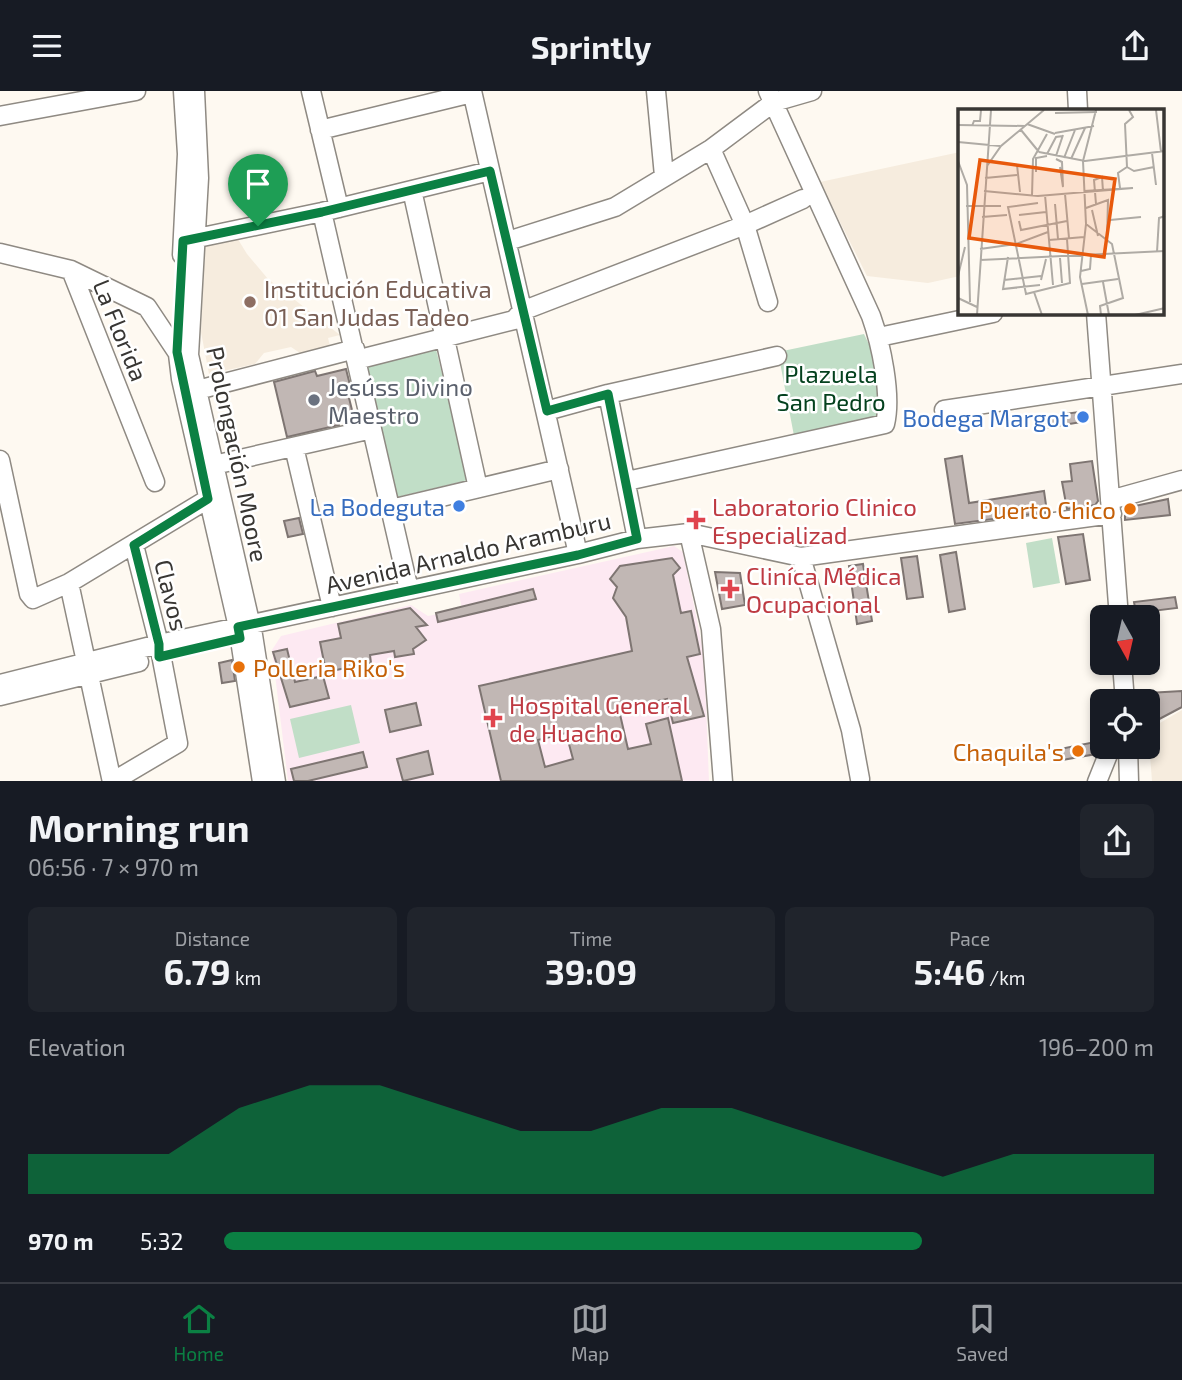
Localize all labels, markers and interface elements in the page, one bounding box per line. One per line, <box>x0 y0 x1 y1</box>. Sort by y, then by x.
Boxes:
icon: menu <box>28 27 66 65</box>
text: Sprintly <box>531 27 651 65</box>
icon: share <box>1116 27 1154 65</box>
inset map <box>958 109 1164 315</box>
pin <box>228 154 288 226</box>
icon: arrive <box>239 165 277 203</box>
place label: Institución Educativa 01 San Judas Tadeo <box>264 274 492 331</box>
street label: La Florida <box>87 275 155 385</box>
marker: Institución Educativa 01 San Judas Tadeo <box>242 294 258 310</box>
street label: Prolongación Moore <box>201 344 275 564</box>
park label: Plazuela San Pedro <box>776 359 886 416</box>
place label: Jesúss Divino Maestro <box>328 372 473 429</box>
marker: Jesúss Divino Maestro <box>306 392 322 408</box>
place label: Bodega Margot <box>902 403 1069 432</box>
marker: Bodega Margot <box>1075 409 1091 425</box>
place label: La Bodeguta <box>310 492 445 521</box>
place label: Laboratorio Clinico Especializad <box>712 492 917 549</box>
place label: Puerto Chico <box>979 495 1116 524</box>
marker: La Bodeguta <box>451 498 467 514</box>
marker: Puerto Chico <box>1122 501 1138 517</box>
street label: Avenida Arnaldo Aramburu <box>323 505 613 599</box>
marker: Laboratorio Clinico Especializad <box>686 510 706 530</box>
street label: Clavos <box>149 556 195 634</box>
place label: Cliníca Médica Ocupacional <box>746 561 902 618</box>
marker: Cliníca Médica Ocupacional <box>720 579 740 599</box>
north arrow <box>1090 605 1160 675</box>
map controls <box>1090 605 1160 759</box>
place label: Polleria Riko's <box>253 653 405 682</box>
marker: Polleria Riko's <box>231 659 247 675</box>
button: locate <box>1090 689 1160 759</box>
place label: Hospital General de Huacho <box>509 690 690 747</box>
marker: Hospital General de Huacho <box>483 708 503 728</box>
place label: Chaquila's <box>953 737 1064 766</box>
marker: Chaquila's <box>1070 743 1086 759</box>
text: Morning run <box>28 804 249 850</box>
button: share <box>1080 804 1154 878</box>
text: 06:56 · 7 × 970 m <box>28 853 199 881</box>
text: Distance <box>175 927 250 950</box>
text: Time <box>570 927 612 950</box>
text: Pace <box>949 927 990 950</box>
text: 6.79 <box>163 950 231 992</box>
text: 39:09 <box>545 950 637 992</box>
text: 5:46 <box>914 950 985 992</box>
text: km <box>231 966 261 989</box>
text: /km <box>985 966 1025 989</box>
text: Elevation <box>28 1033 126 1061</box>
text: 196–200 m <box>1039 1033 1154 1061</box>
text: 970 m <box>28 1227 93 1255</box>
text: 5:32 <box>140 1227 183 1255</box>
tab: Home <box>174 1300 224 1365</box>
tab: Map <box>571 1300 609 1365</box>
tab: Saved <box>956 1300 1008 1365</box>

